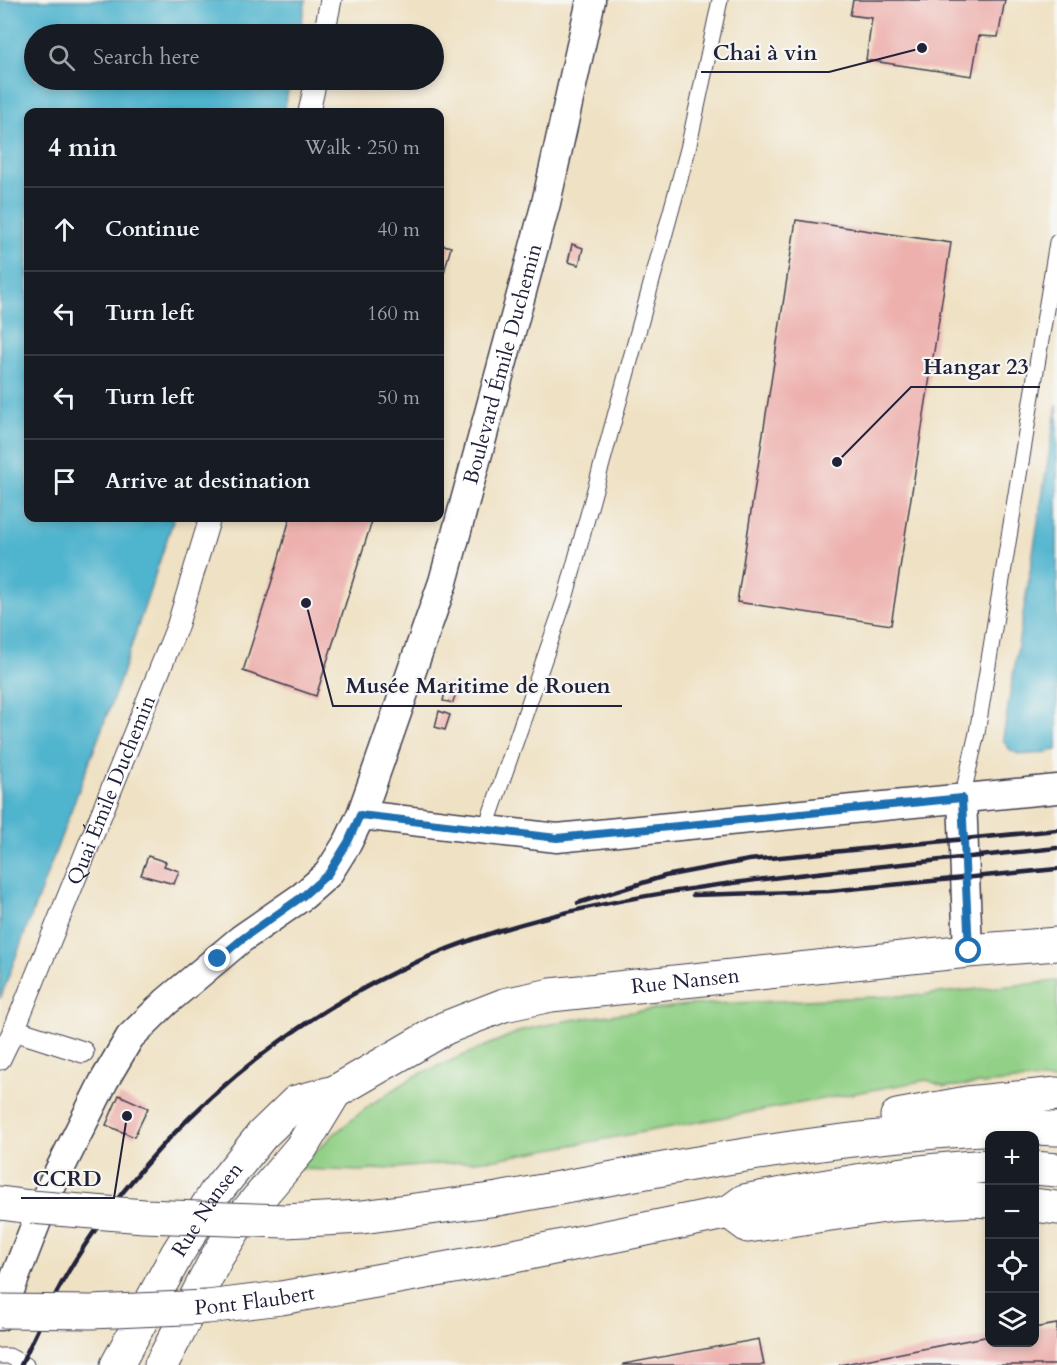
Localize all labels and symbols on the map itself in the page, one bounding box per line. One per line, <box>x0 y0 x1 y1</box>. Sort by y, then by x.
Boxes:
callout: Chai à vin <box>701 32 829 72</box>
text: Chai à vin <box>713 38 817 68</box>
street label: Boulevard Émile Duchemin <box>456 240 549 488</box>
callout: Hangar 23 <box>911 347 1040 387</box>
text: Hangar 23 <box>923 352 1029 382</box>
callout: Musée Maritime de Rouen <box>333 666 622 706</box>
text: Musée Maritime de Rouen <box>345 671 611 701</box>
street label: Quai Émile Duchemin <box>60 691 163 889</box>
route start <box>955 937 981 963</box>
route end <box>204 945 230 971</box>
street label: Rue Nansen <box>630 961 741 1001</box>
street label: Rue Nansen <box>165 1156 250 1262</box>
callout: CCRD <box>21 1158 114 1198</box>
text: CCRD <box>32 1164 102 1194</box>
street label: Pont Flaubert <box>194 1278 317 1323</box>

